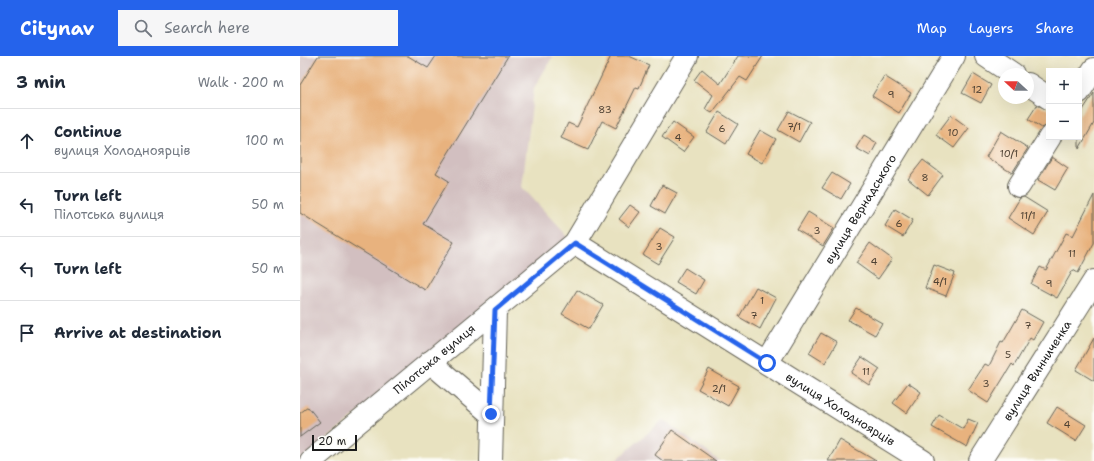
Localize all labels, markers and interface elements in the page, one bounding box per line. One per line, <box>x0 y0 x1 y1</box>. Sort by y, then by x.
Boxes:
search box <box>118 10 398 46</box>
text: Citynav <box>20 16 94 41</box>
icon: search <box>132 17 154 39</box>
text: Search here <box>164 18 250 38</box>
text: Map <box>917 19 947 37</box>
text: Layers <box>969 19 1013 37</box>
text: Share <box>1035 19 1074 37</box>
north arrow <box>998 68 1034 104</box>
map controls <box>1046 68 1082 140</box>
button: + <box>1046 68 1082 104</box>
text: 3 min <box>16 71 66 93</box>
text: Walk · 200 m <box>198 74 284 91</box>
house number: 12 <box>972 83 982 96</box>
house number: 9 <box>888 88 895 101</box>
house number: 83 <box>598 103 612 116</box>
button: − <box>1046 104 1082 140</box>
house number: 7/1 <box>787 120 801 133</box>
text: Continue <box>54 122 122 142</box>
house number: 6 <box>719 122 726 135</box>
house number: 10 <box>948 126 958 139</box>
icon: ahead <box>16 130 38 152</box>
house number: 4 <box>675 131 682 144</box>
text: 100 m <box>245 132 284 149</box>
text: вулиця Холодноярців <box>54 142 190 159</box>
house number: 10/1 <box>1000 147 1018 160</box>
street label: вулиця Вернадського <box>821 151 900 267</box>
house number: 8 <box>922 171 929 184</box>
text: Turn left <box>54 186 122 206</box>
icon: left <box>16 194 38 216</box>
text: 50 m <box>251 196 284 213</box>
text: Пілотська вулиця <box>54 206 164 223</box>
house number: 11/1 <box>1020 209 1036 222</box>
house number: 6 <box>896 217 903 230</box>
house number: 3 <box>814 224 821 237</box>
house number: 3 <box>656 240 663 253</box>
house number: 11 <box>1068 247 1076 260</box>
house number: 4 <box>871 255 878 268</box>
icon: left <box>16 258 38 280</box>
text: Turn left <box>54 259 122 279</box>
text: 50 m <box>251 260 284 277</box>
house number: 4/1 <box>933 275 947 288</box>
house number: 9 <box>1046 277 1053 290</box>
house number: 1 <box>760 294 764 307</box>
house number: 7 <box>751 309 758 322</box>
street label: вулиця Винниченка <box>999 317 1075 424</box>
house number: 7 <box>1025 319 1032 332</box>
street label: Пілотська вулиця <box>390 321 479 398</box>
icon: arrive <box>16 322 38 344</box>
text: Arrive at destination <box>54 323 222 343</box>
house number: 5 <box>1005 348 1011 361</box>
route start <box>758 354 776 372</box>
house number: 11 <box>862 365 870 378</box>
street label: вулиця Холодноярців <box>783 369 898 449</box>
house number: 3 <box>983 377 990 390</box>
house number: 2/1 <box>712 382 726 395</box>
route end <box>482 405 500 423</box>
house number: 4 <box>1064 418 1071 431</box>
scale bar <box>312 433 357 452</box>
text: 20 m <box>318 434 346 449</box>

